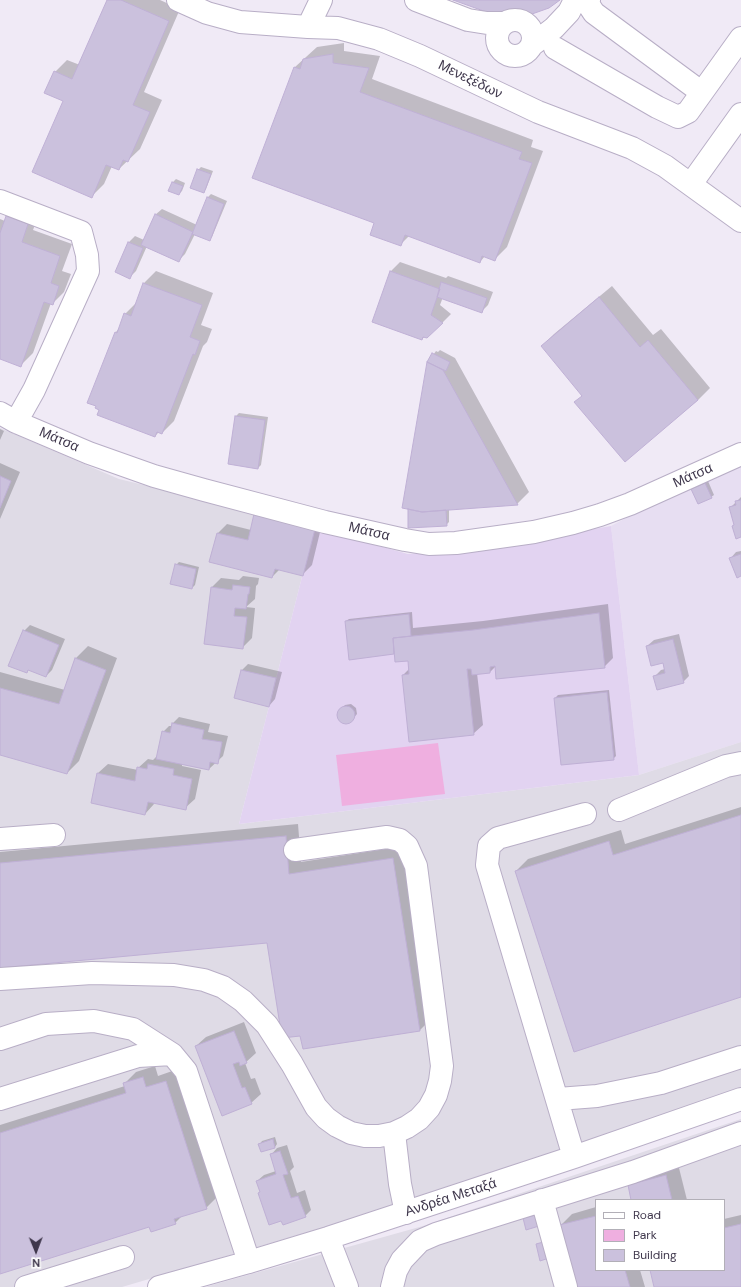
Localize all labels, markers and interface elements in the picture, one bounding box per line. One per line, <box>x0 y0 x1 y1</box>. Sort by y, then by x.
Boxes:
street label: Μενεξέδων <box>435 57 505 103</box>
street label: Μάτσα <box>36 424 82 456</box>
street label: Μάτσα <box>670 460 716 492</box>
street label: Μάτσα <box>347 519 391 545</box>
street label: Ανδρέα Μεταξά <box>403 1175 499 1221</box>
legend <box>595 1199 725 1271</box>
text: Road <box>633 1207 661 1223</box>
text: Park <box>633 1227 657 1243</box>
north arrow <box>16 1231 56 1271</box>
text: Building <box>633 1247 677 1263</box>
text: N <box>32 1256 40 1270</box>

